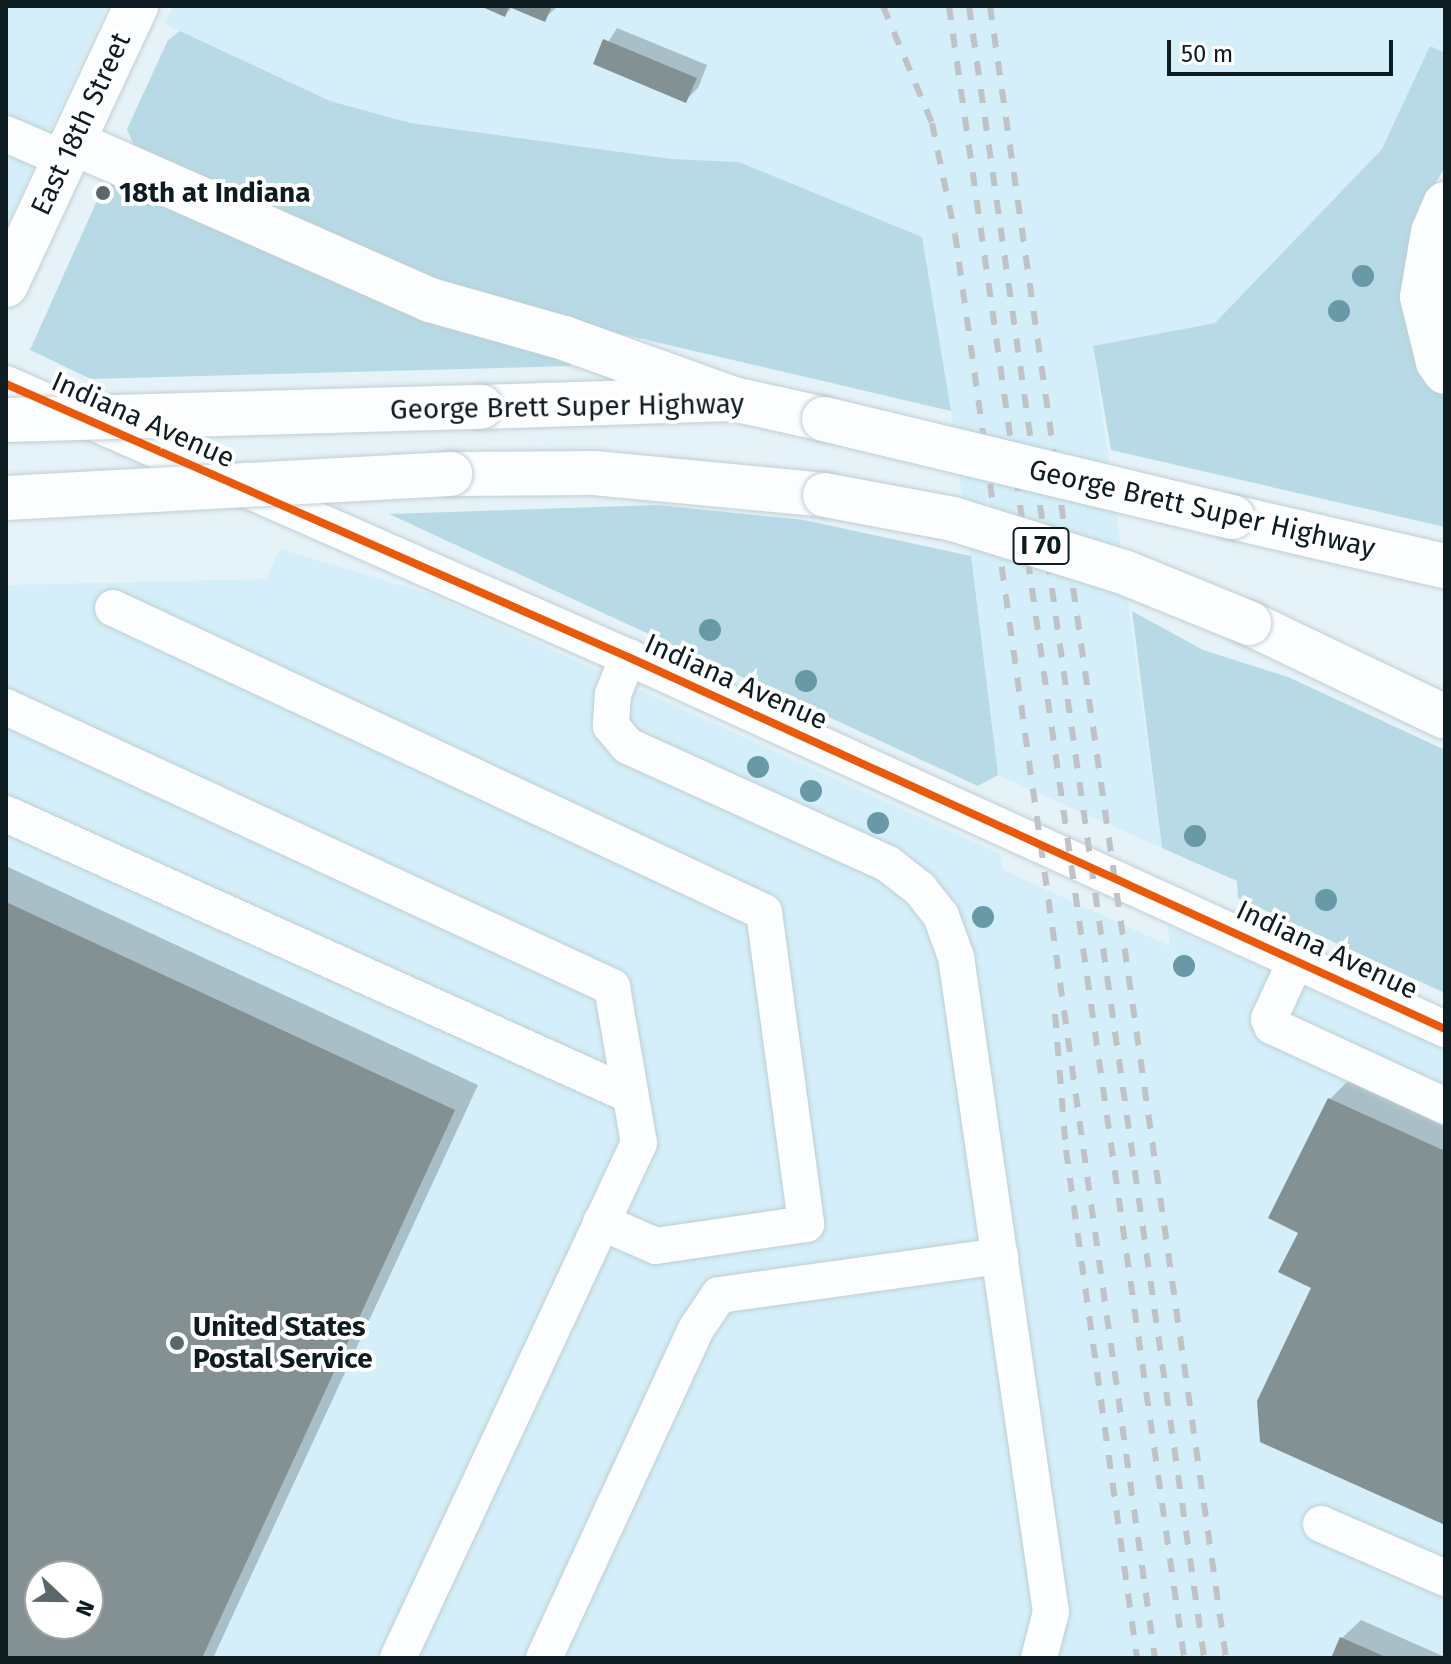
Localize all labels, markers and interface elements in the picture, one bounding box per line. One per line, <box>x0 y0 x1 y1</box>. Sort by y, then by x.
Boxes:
scale bar <box>1171 24 1397 74</box>
street label: East 18th Street <box>24 27 138 221</box>
text: 50 m <box>1181 40 1233 68</box>
place label: 18th at Indiana <box>119 176 311 210</box>
marker: 18th at Indiana <box>94 184 112 202</box>
street label: Indiana Avenue <box>46 365 240 475</box>
street label: George Brett Super Highway <box>390 387 744 427</box>
street label: George Brett Super Highway <box>1026 453 1378 565</box>
road number: I 70 <box>1011 524 1071 568</box>
street label: Indiana Avenue <box>639 627 833 737</box>
street label: Indiana Avenue <box>1231 893 1423 1007</box>
place label: United States Postal Service <box>193 1310 373 1376</box>
marker: United States Postal Service <box>168 1334 186 1352</box>
north arrow <box>24 1560 104 1640</box>
text: N <box>70 1597 100 1620</box>

